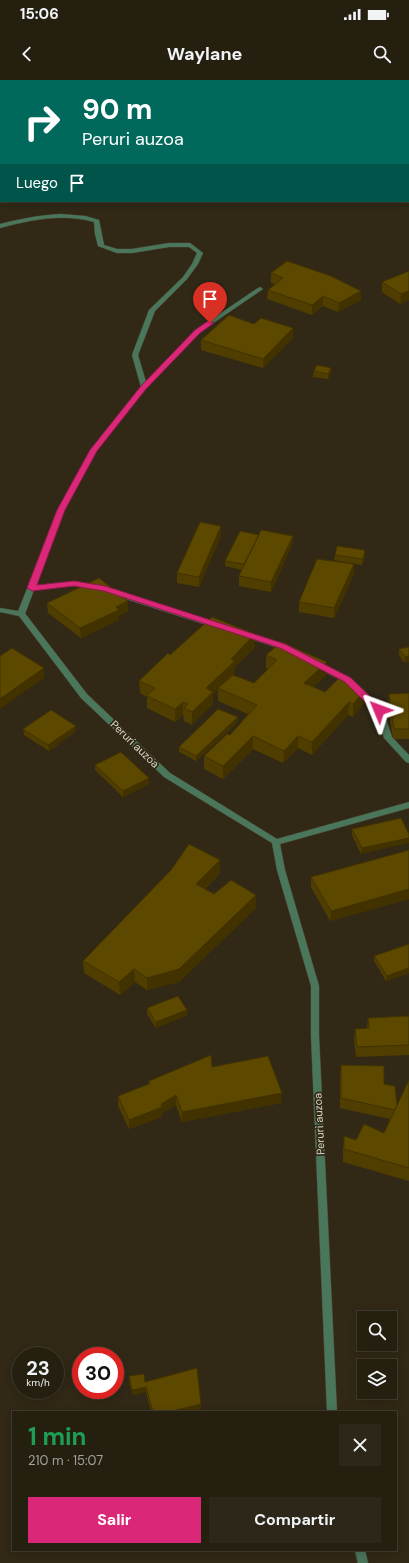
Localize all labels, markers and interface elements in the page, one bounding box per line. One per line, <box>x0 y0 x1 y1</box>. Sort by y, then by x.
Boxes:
text: 15:06 <box>20 4 59 24</box>
text: Waylane <box>167 42 242 66</box>
icon: back <box>16 43 38 65</box>
icon: search <box>371 43 393 65</box>
text: 90 m <box>82 91 152 128</box>
icon: right <box>16 96 68 148</box>
text: Peruri auzoa <box>82 127 184 151</box>
icon: arrive <box>66 172 88 194</box>
text: Luego <box>16 173 58 193</box>
pin <box>193 282 227 323</box>
icon: arrive <box>199 288 221 310</box>
position arrow <box>358 689 400 731</box>
street label: Peruri auzoa <box>108 717 162 771</box>
street label: Peruri auzoa <box>310 1093 328 1155</box>
map controls <box>357 1311 397 1399</box>
button: search <box>357 1311 397 1351</box>
speed limit sign: 30 <box>72 1347 124 1399</box>
text: 23 <box>26 1355 50 1381</box>
button: layers <box>357 1359 397 1399</box>
text: km/h <box>26 1376 50 1389</box>
text: 1 min <box>28 1421 86 1452</box>
button: close <box>339 1424 381 1466</box>
text: 210 m · 15:07 <box>28 1452 103 1469</box>
button: Salir <box>28 1497 201 1543</box>
button: Compartir <box>209 1497 381 1543</box>

